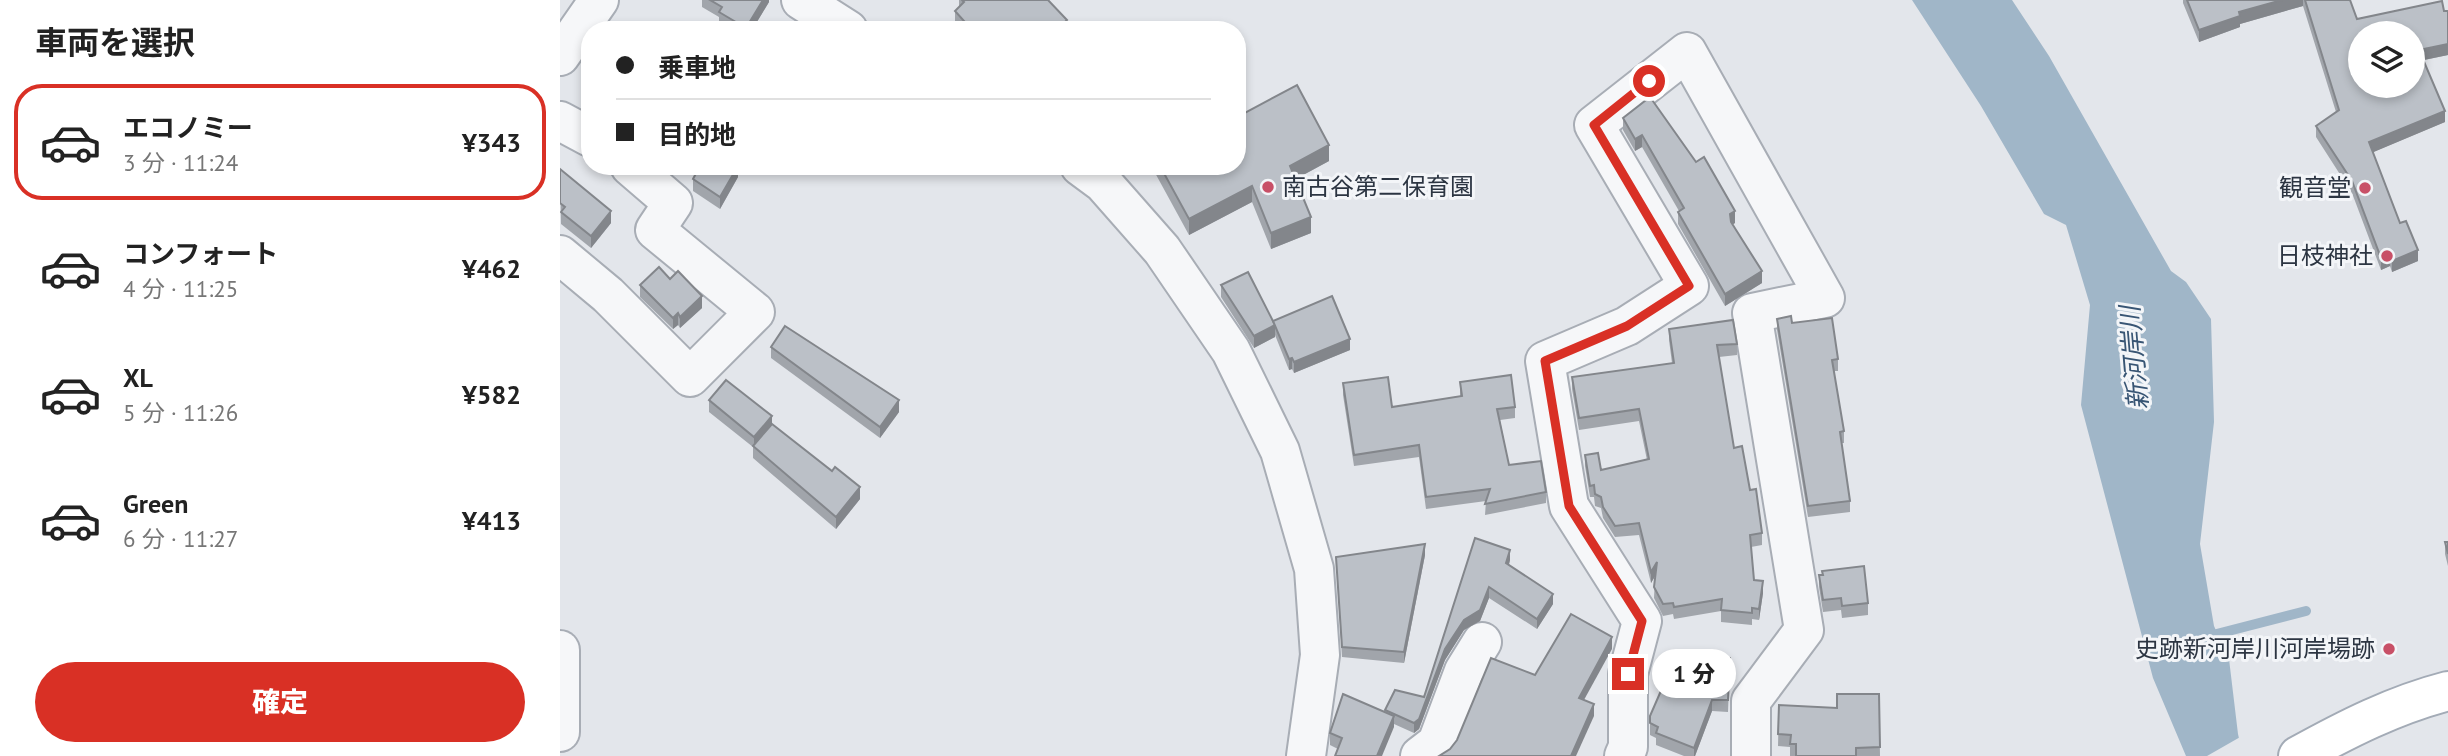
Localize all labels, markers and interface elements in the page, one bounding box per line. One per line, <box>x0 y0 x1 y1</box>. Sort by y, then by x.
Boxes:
text: 車両を選択 <box>35 21 195 63</box>
map controls <box>2348 21 2425 98</box>
button: layers <box>2348 21 2425 98</box>
text: 乗車地 <box>658 51 736 84</box>
route start <box>1633 65 1665 97</box>
icon: car <box>39 111 102 174</box>
text: エコノミー <box>123 111 253 144</box>
text: 目的地 <box>658 118 736 151</box>
text: ¥343 <box>462 126 521 159</box>
text: 3 分 · 11:24 <box>123 148 238 177</box>
place label: 南古谷第二保育園 <box>1282 171 1474 202</box>
place label: 観音堂 <box>2279 172 2351 203</box>
marker: 南古谷第二保育園 <box>1260 179 1276 195</box>
marker: 観音堂 <box>2357 180 2373 196</box>
icon: car <box>39 237 102 300</box>
text: コンフォート <box>123 237 278 270</box>
place label: 日枝神社 <box>2277 240 2373 271</box>
marker: 日枝神社 <box>2379 248 2395 264</box>
text: ¥462 <box>462 252 521 285</box>
text: 4 分 · 11:25 <box>123 274 238 303</box>
water label: 新河岸川 <box>2112 302 2154 411</box>
text: XL <box>123 361 153 394</box>
icon: car <box>39 363 102 426</box>
text: ¥582 <box>462 378 521 411</box>
text: 5 分 · 11:26 <box>123 398 238 427</box>
text: Green <box>123 487 188 520</box>
icon: car <box>39 489 102 552</box>
text: ¥413 <box>462 504 521 537</box>
text: 6 分 · 11:27 <box>123 524 238 553</box>
place label: 史跡新河岸川河岸場跡 <box>2135 633 2375 664</box>
marker: 史跡新河岸川河岸場跡 <box>2381 641 2397 657</box>
callout: 1 分 <box>1652 650 1736 698</box>
route end <box>1612 658 1644 690</box>
text: 1 分 <box>1673 659 1715 688</box>
button: 確定 <box>35 662 525 742</box>

